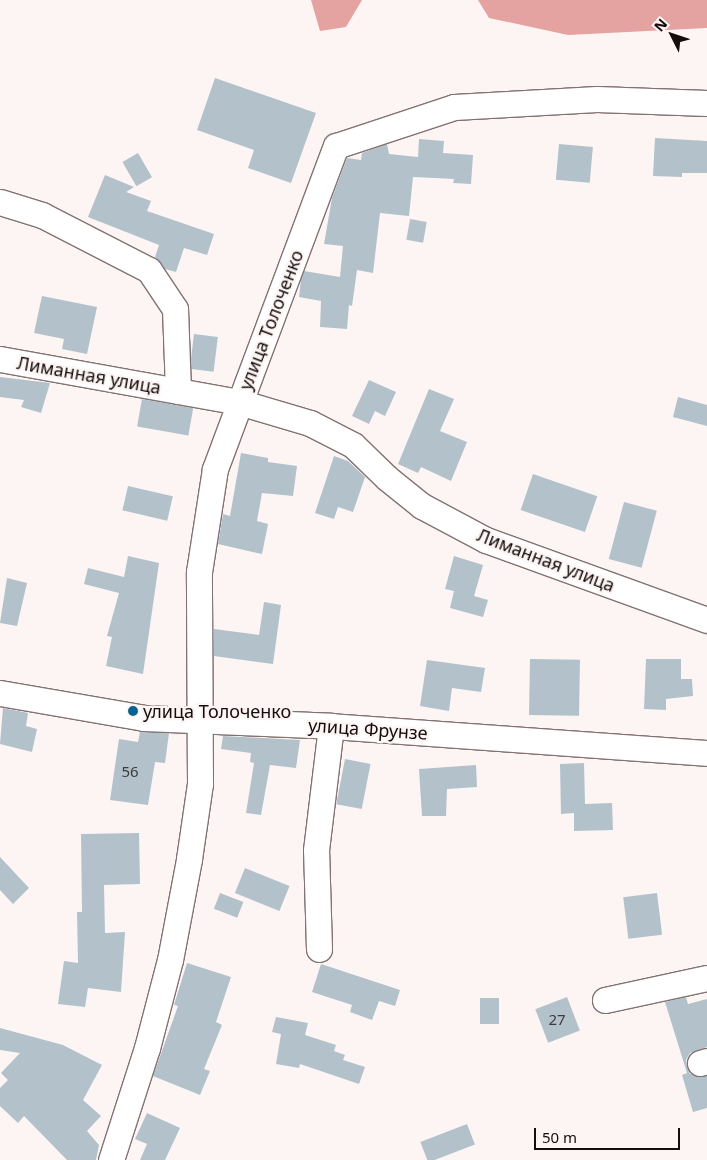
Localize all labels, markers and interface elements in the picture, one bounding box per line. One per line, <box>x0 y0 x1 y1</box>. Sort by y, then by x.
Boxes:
north arrow <box>647 10 697 60</box>
text: N <box>649 14 671 35</box>
street label: улица Толоченко <box>234 247 308 393</box>
street label: Лиманная улица <box>15 352 163 398</box>
street label: Лиманная улица <box>474 524 618 596</box>
place label: улица Толоченко <box>143 700 291 722</box>
marker: улица Толоченко <box>127 705 139 717</box>
street label: улица Фрунзе <box>308 714 428 744</box>
house number: 56 <box>121 763 139 781</box>
house number: 27 <box>548 1011 566 1029</box>
scale bar <box>537 1118 683 1150</box>
text: 50 m <box>542 1127 577 1147</box>

